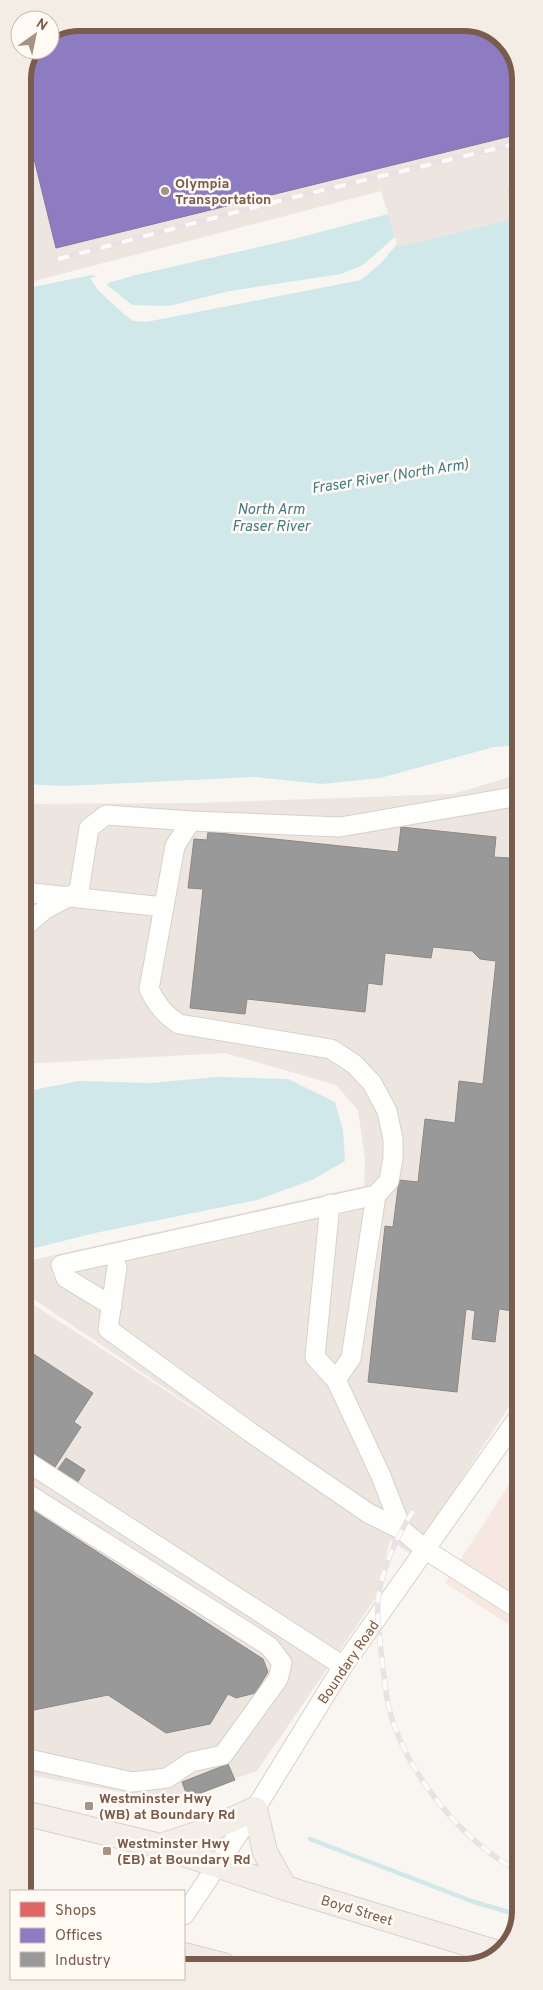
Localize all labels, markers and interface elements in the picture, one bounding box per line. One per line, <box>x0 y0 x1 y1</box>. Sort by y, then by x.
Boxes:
north arrow <box>10 10 60 60</box>
text: N <box>32 15 50 35</box>
place label: Olympia Transportation <box>175 176 271 209</box>
marker: Olympia Transportation <box>159 185 171 197</box>
water label: Fraser River (North Arm) <box>311 456 470 499</box>
water label: North Arm Fraser River <box>232 501 311 537</box>
street label: Boundary Road <box>315 1618 383 1708</box>
place label: Westminster Hwy (WB) at Boundary Rd <box>99 1791 235 1824</box>
marker: Westminster Hwy (WB) at Boundary Rd <box>83 1800 95 1812</box>
place label: Westminster Hwy (EB) at Boundary Rd <box>117 1836 251 1869</box>
marker: Westminster Hwy (EB) at Boundary Rd <box>101 1845 113 1857</box>
legend <box>10 1890 185 1980</box>
street label: Boyd Street <box>319 1892 394 1930</box>
text: Shops <box>55 1902 96 1921</box>
text: Offices <box>55 1927 102 1946</box>
text: Industry <box>55 1952 111 1971</box>

